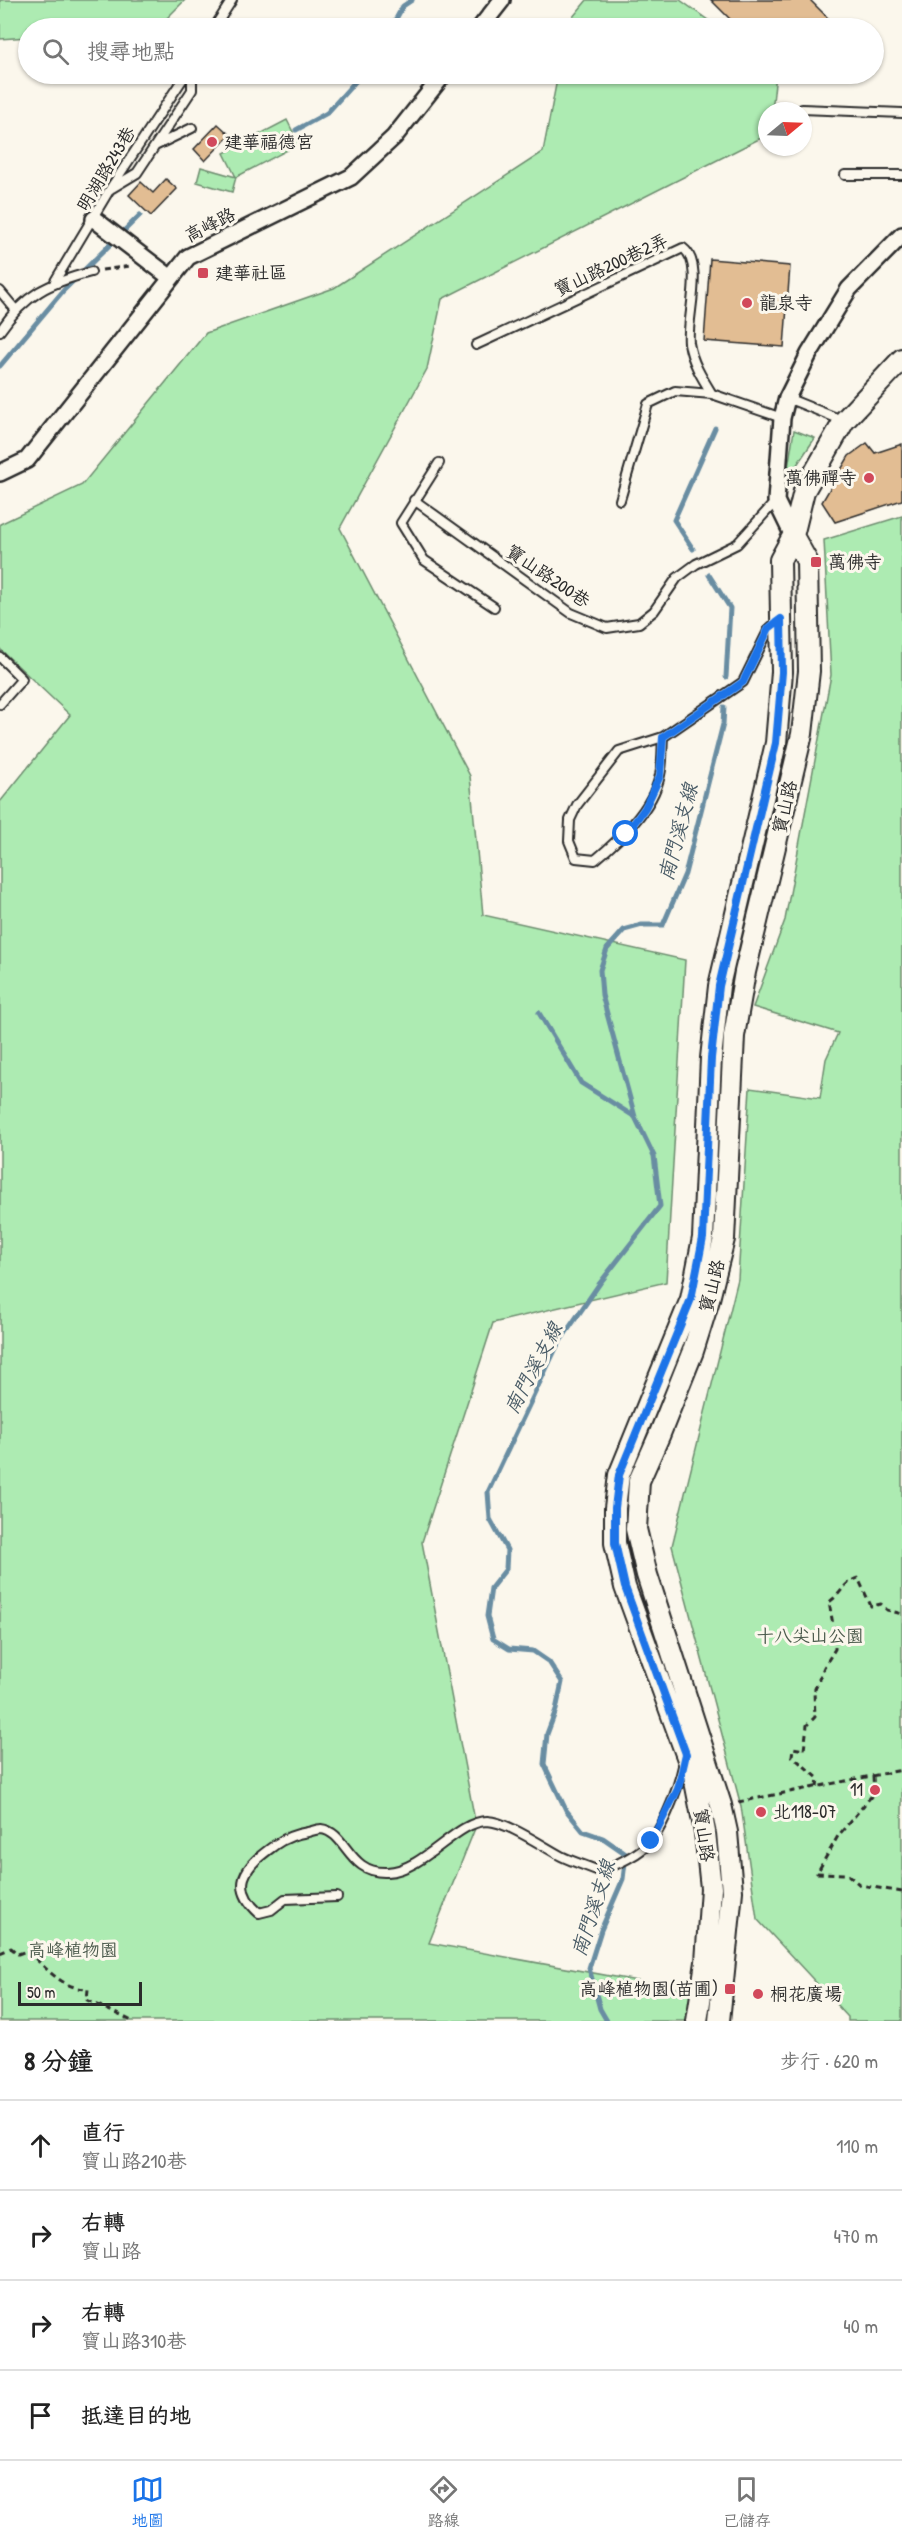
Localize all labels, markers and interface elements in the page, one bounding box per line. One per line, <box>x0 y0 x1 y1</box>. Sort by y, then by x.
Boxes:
search box <box>18 18 884 84</box>
icon: search <box>39 35 72 68</box>
text: 搜尋地點 <box>87 36 175 66</box>
north arrow <box>758 102 812 156</box>
street label: 明湖路243巷 <box>70 121 141 216</box>
place label: 建華福德宫 <box>224 129 314 154</box>
marker: 建華福德宫 <box>205 135 219 149</box>
street label: 高峰路 <box>180 201 240 248</box>
street label: 寶山路200巷2弄 <box>550 227 672 302</box>
place label: 建華社區 <box>215 260 287 285</box>
marker: 建華社區 <box>196 266 210 280</box>
place label: 龍泉寺 <box>759 290 813 315</box>
marker: 龍泉寺 <box>740 296 754 310</box>
place label: 萬佛禪寺 <box>785 465 857 490</box>
marker: 萬佛禪寺 <box>862 471 876 485</box>
street label: 寶山路200巷 <box>501 538 595 613</box>
place label: 萬佛寺 <box>828 549 882 574</box>
marker: 萬佛寺 <box>809 555 823 569</box>
street label: 寶山路 <box>766 778 803 836</box>
water label: 南門溪支線 <box>652 779 704 884</box>
route start <box>612 820 638 846</box>
street label: 寶山路 <box>693 1257 730 1315</box>
water label: 南門溪支線 <box>497 1316 568 1418</box>
park label: 十八尖山公園 <box>756 1623 864 1648</box>
place label: 11 <box>850 1777 863 1802</box>
marker: 11 <box>868 1783 882 1797</box>
place label: 北118-07 <box>773 1799 836 1824</box>
marker: 北118-07 <box>754 1805 768 1819</box>
street label: 寶山路 <box>688 1806 721 1863</box>
route end <box>637 1827 663 1853</box>
water label: 南門溪支線 <box>564 1855 621 1960</box>
park label: 高峰植物園 <box>28 1937 118 1962</box>
place label: 高峰植物園(苗圃) <box>579 1976 718 2001</box>
scale bar <box>18 1979 142 2006</box>
text: 50 m <box>27 1981 56 2003</box>
place label: 桐花廣場 <box>770 1981 842 2006</box>
marker: 高峰植物園(苗圃) <box>723 1982 737 1996</box>
marker: 桐花廣場 <box>751 1987 765 2001</box>
text: 8 分鐘 <box>24 2043 93 2078</box>
text: 步行 · 620 m <box>780 2047 878 2074</box>
text: 直行 <box>81 2117 125 2147</box>
icon: ahead <box>24 2129 57 2162</box>
text: 110 m <box>836 2132 878 2159</box>
text: 寶山路210巷 <box>81 2147 187 2174</box>
text: 右轉 <box>81 2207 125 2237</box>
icon: right <box>24 2219 57 2252</box>
text: 470 m <box>833 2222 878 2249</box>
text: 寶山路 <box>81 2237 141 2264</box>
text: 右轉 <box>81 2297 125 2327</box>
icon: right <box>24 2309 57 2342</box>
text: 40 m <box>843 2312 878 2339</box>
text: 寶山路310巷 <box>81 2327 186 2354</box>
icon: arrive <box>24 2399 57 2432</box>
text: 抵達目的地 <box>81 2400 191 2430</box>
tab: 地圖 <box>131 2473 164 2531</box>
tab: 路線 <box>427 2473 460 2531</box>
tab: 已儲存 <box>723 2473 771 2531</box>

